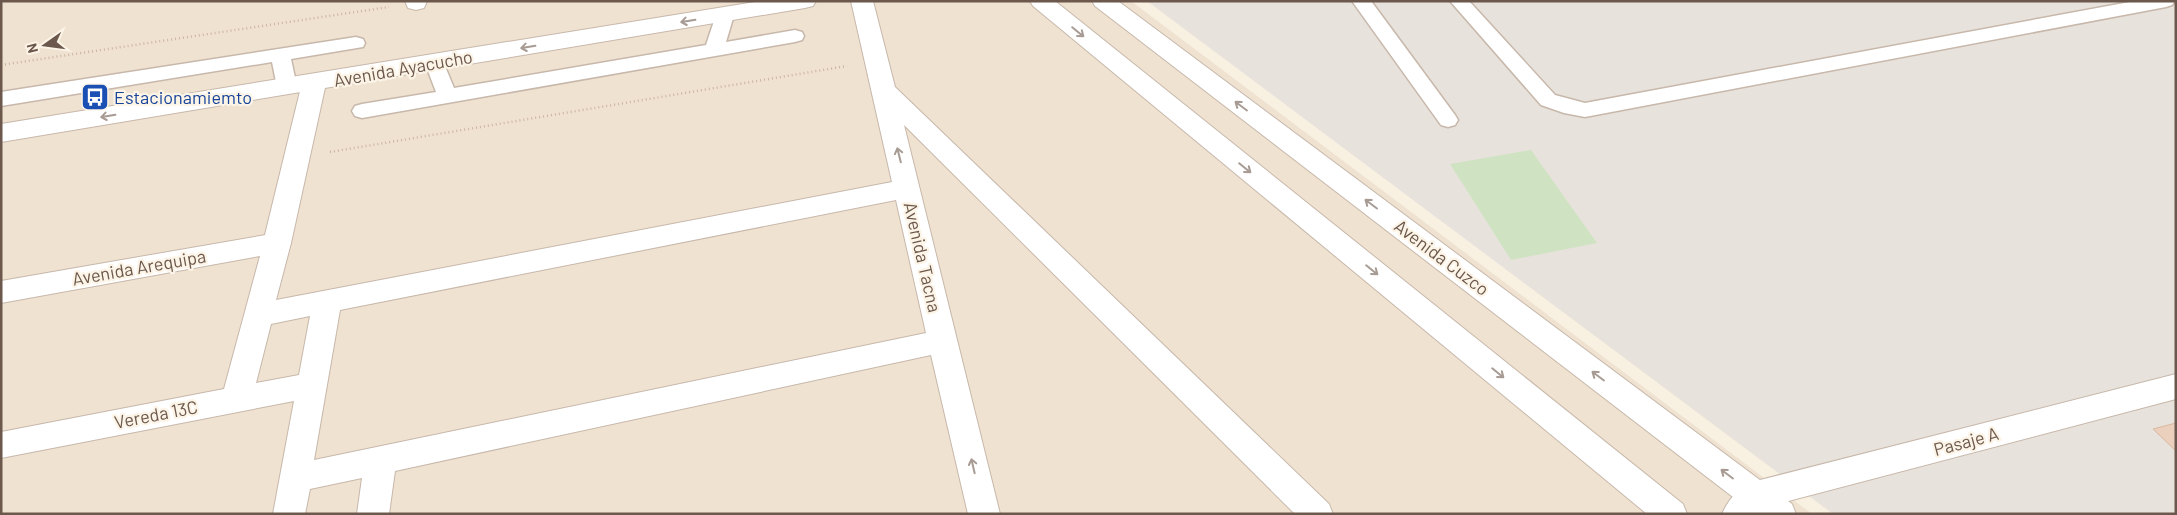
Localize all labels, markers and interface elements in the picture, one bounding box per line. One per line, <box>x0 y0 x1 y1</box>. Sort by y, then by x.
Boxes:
one-way arrow <box>681 16 697 26</box>
north arrow <box>20 20 70 70</box>
one-way arrow <box>1072 27 1085 38</box>
text: N <box>23 42 41 55</box>
one-way arrow <box>520 43 536 53</box>
street label: Avenida Ayacucho <box>332 45 474 91</box>
bus stop icon: Estacionamiemto <box>80 82 110 112</box>
place label: Estacionamiemto <box>114 86 252 108</box>
one-way arrow <box>1235 100 1248 111</box>
one-way arrow <box>101 111 117 121</box>
one-way arrow <box>894 147 903 163</box>
one-way arrow <box>1239 162 1252 173</box>
one-way arrow <box>1365 198 1378 209</box>
street label: Avenida Tacna <box>900 200 946 314</box>
street label: Avenida Cuzco <box>1390 214 1494 300</box>
street label: Avenida Arequipa <box>70 244 208 290</box>
one-way arrow <box>1365 264 1378 275</box>
one-way arrow <box>1491 367 1504 378</box>
one-way arrow <box>1592 370 1605 381</box>
street label: Vereda 13C <box>112 395 200 433</box>
street label: Pasaje A <box>1931 422 2001 460</box>
one-way arrow <box>968 459 977 475</box>
one-way arrow <box>1721 468 1734 479</box>

